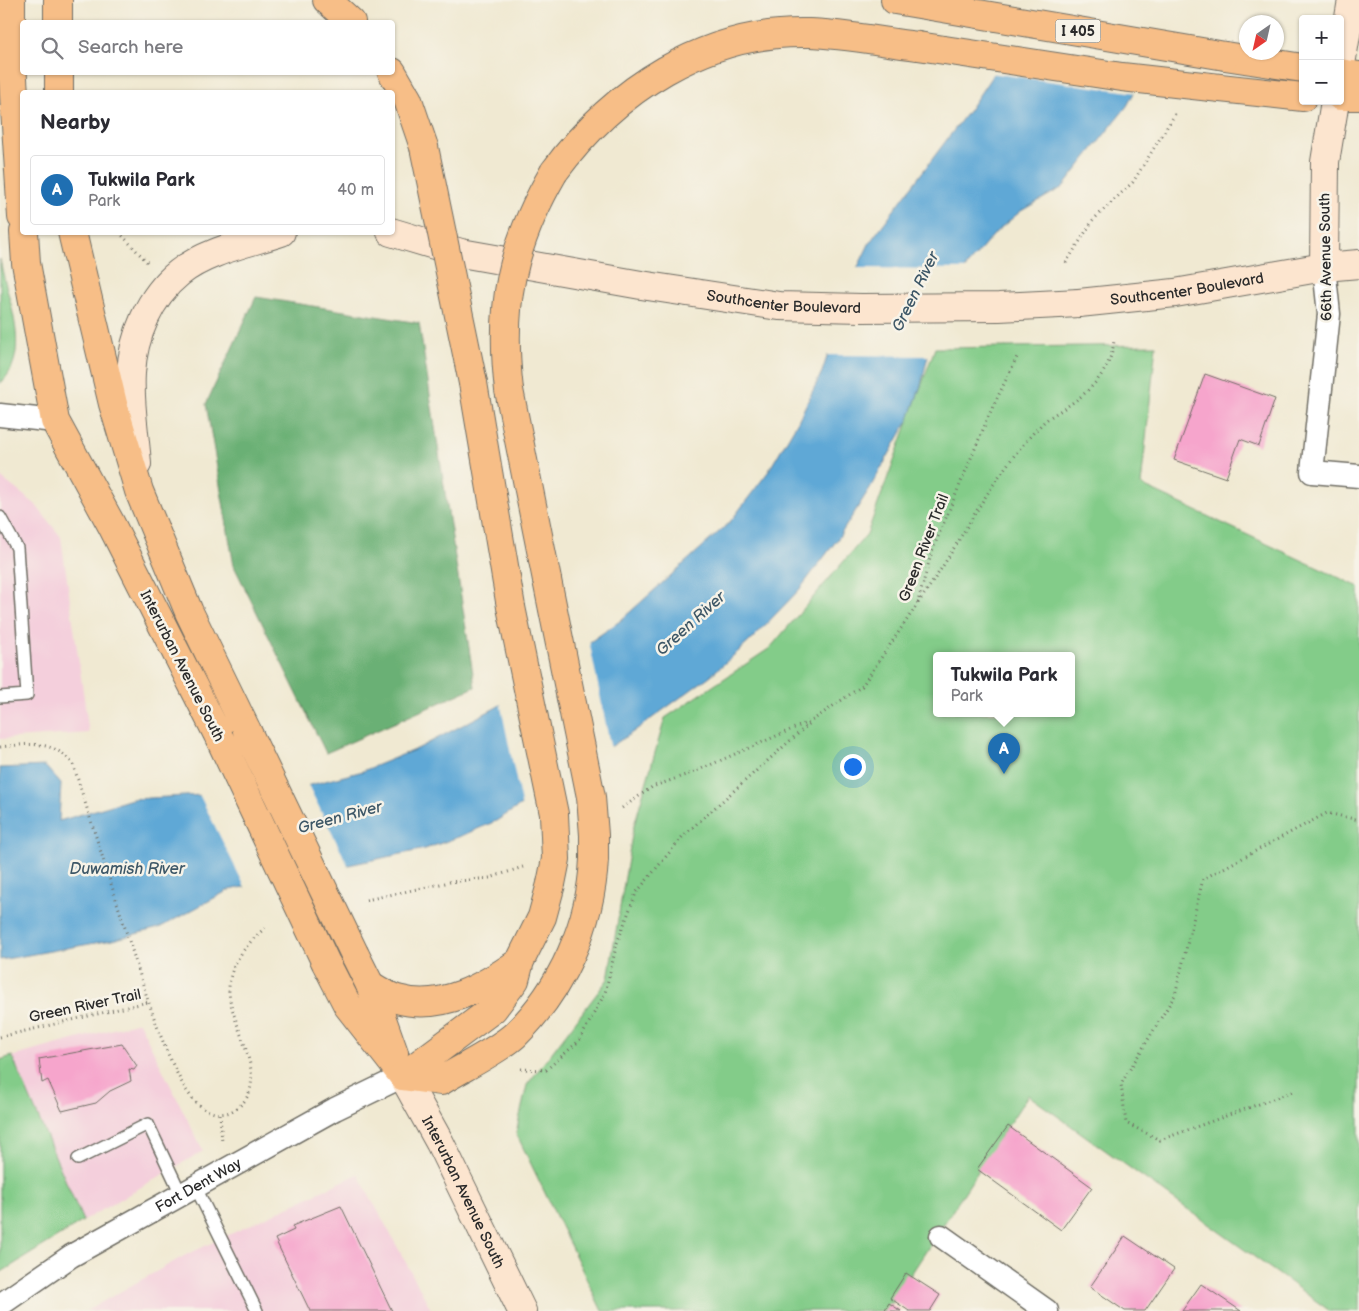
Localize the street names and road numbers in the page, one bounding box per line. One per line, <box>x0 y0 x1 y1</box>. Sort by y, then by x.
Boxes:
road number: I 405 <box>1056 20 1100 42</box>
street label: 66th Avenue South <box>1315 193 1337 321</box>
street label: Southcenter Boulevard <box>1109 268 1265 309</box>
street label: Southcenter Boulevard <box>705 286 861 317</box>
street label: Green River Trail <box>895 491 953 605</box>
street label: Interurban Avenue South <box>135 587 229 745</box>
street label: Green River Trail <box>27 985 143 1027</box>
street label: Interurban Avenue South <box>417 1113 509 1271</box>
street label: Fort Dent Way <box>152 1153 245 1217</box>

